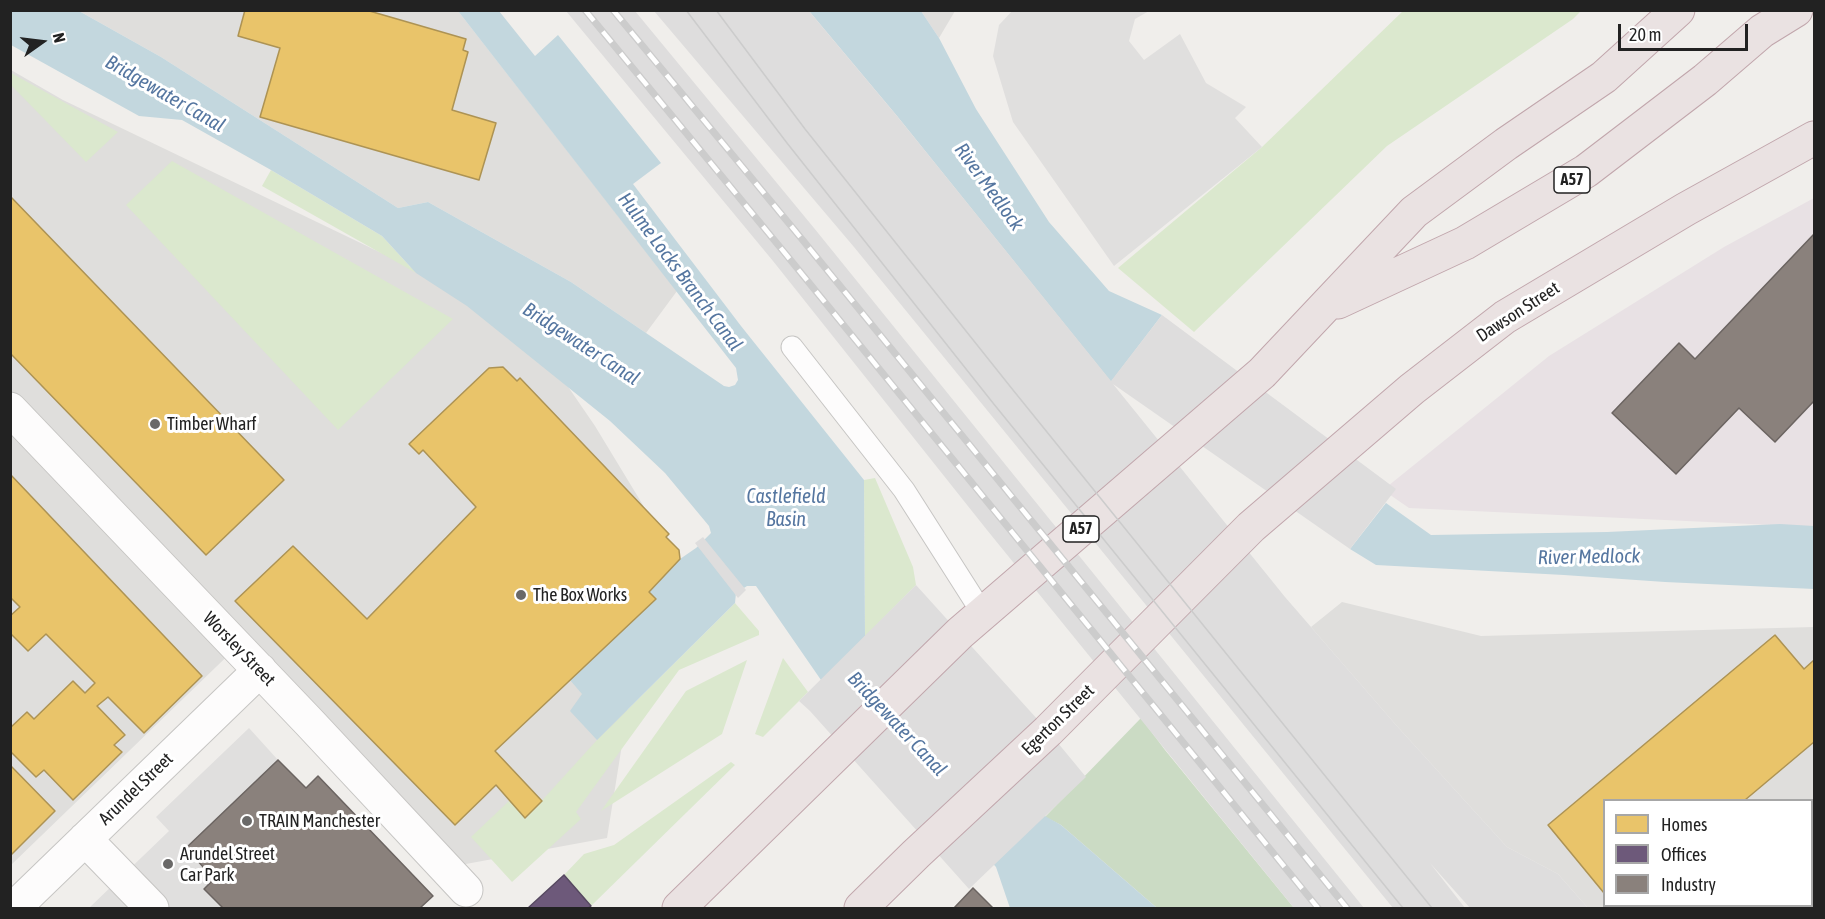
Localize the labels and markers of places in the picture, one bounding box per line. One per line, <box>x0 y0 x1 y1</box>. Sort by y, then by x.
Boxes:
place label: Timber Wharf <box>167 413 256 435</box>
marker: Timber Wharf <box>148 417 162 431</box>
place label: The Box Works <box>533 584 627 606</box>
marker: The Box Works <box>514 588 528 602</box>
place label: TRAIN Manchester <box>259 810 380 832</box>
marker: TRAIN Manchester <box>240 814 254 828</box>
place label: Arundel Street Car Park <box>180 843 275 886</box>
marker: Arundel Street Car Park <box>161 857 175 871</box>

